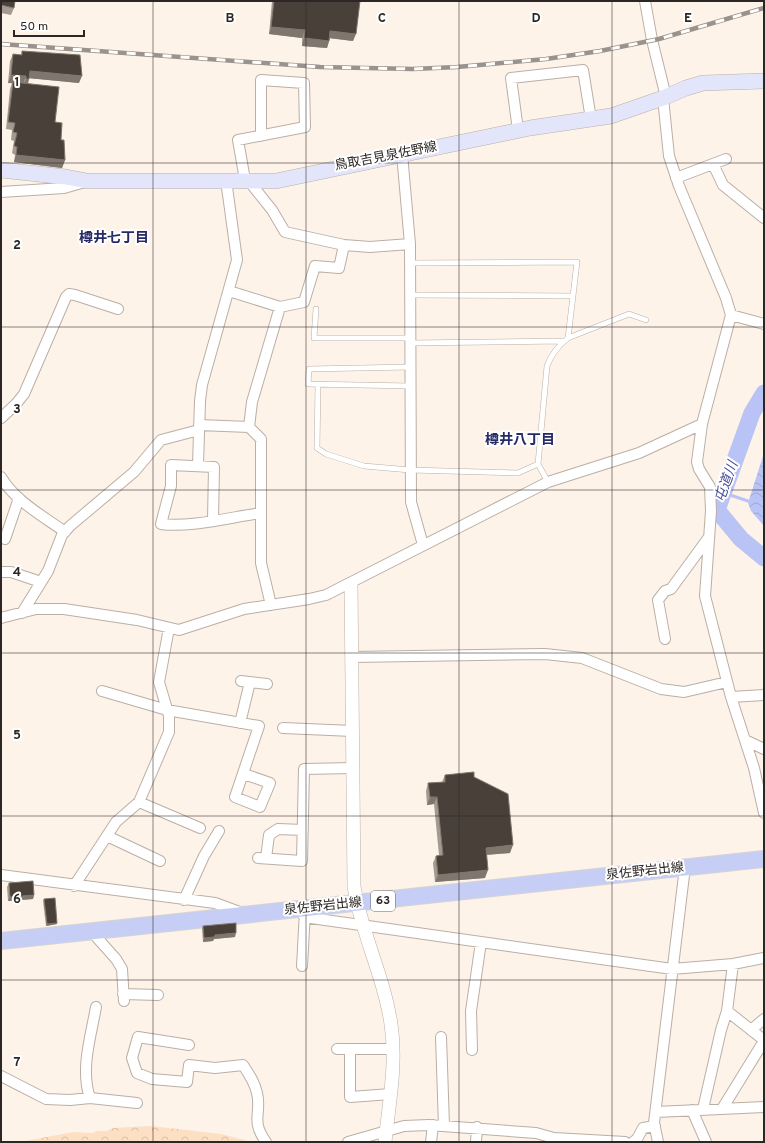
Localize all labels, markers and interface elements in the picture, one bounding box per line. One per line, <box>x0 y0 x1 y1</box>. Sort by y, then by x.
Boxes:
text: B <box>226 11 235 27</box>
text: C <box>378 11 386 27</box>
text: D <box>531 11 541 27</box>
text: E <box>684 11 692 27</box>
scale bar <box>14 12 84 38</box>
text: 50 m <box>20 19 48 35</box>
text: 1 <box>14 75 20 91</box>
street label: 鳥取吉見泉佐野線 <box>333 138 439 175</box>
district label: 樽井七丁目 <box>79 229 149 247</box>
text: 2 <box>13 238 21 254</box>
text: 3 <box>13 402 21 418</box>
district label: 樽井八丁目 <box>485 431 555 449</box>
water label: 屯道川 <box>712 457 743 505</box>
text: 4 <box>13 565 21 581</box>
text: 5 <box>13 728 21 744</box>
street label: 泉佐野岩出線 <box>605 859 685 884</box>
road number: 63 <box>371 891 395 911</box>
text: 6 <box>13 892 21 908</box>
street label: 泉佐野岩出線 <box>283 894 363 919</box>
text: 7 <box>14 1055 21 1071</box>

